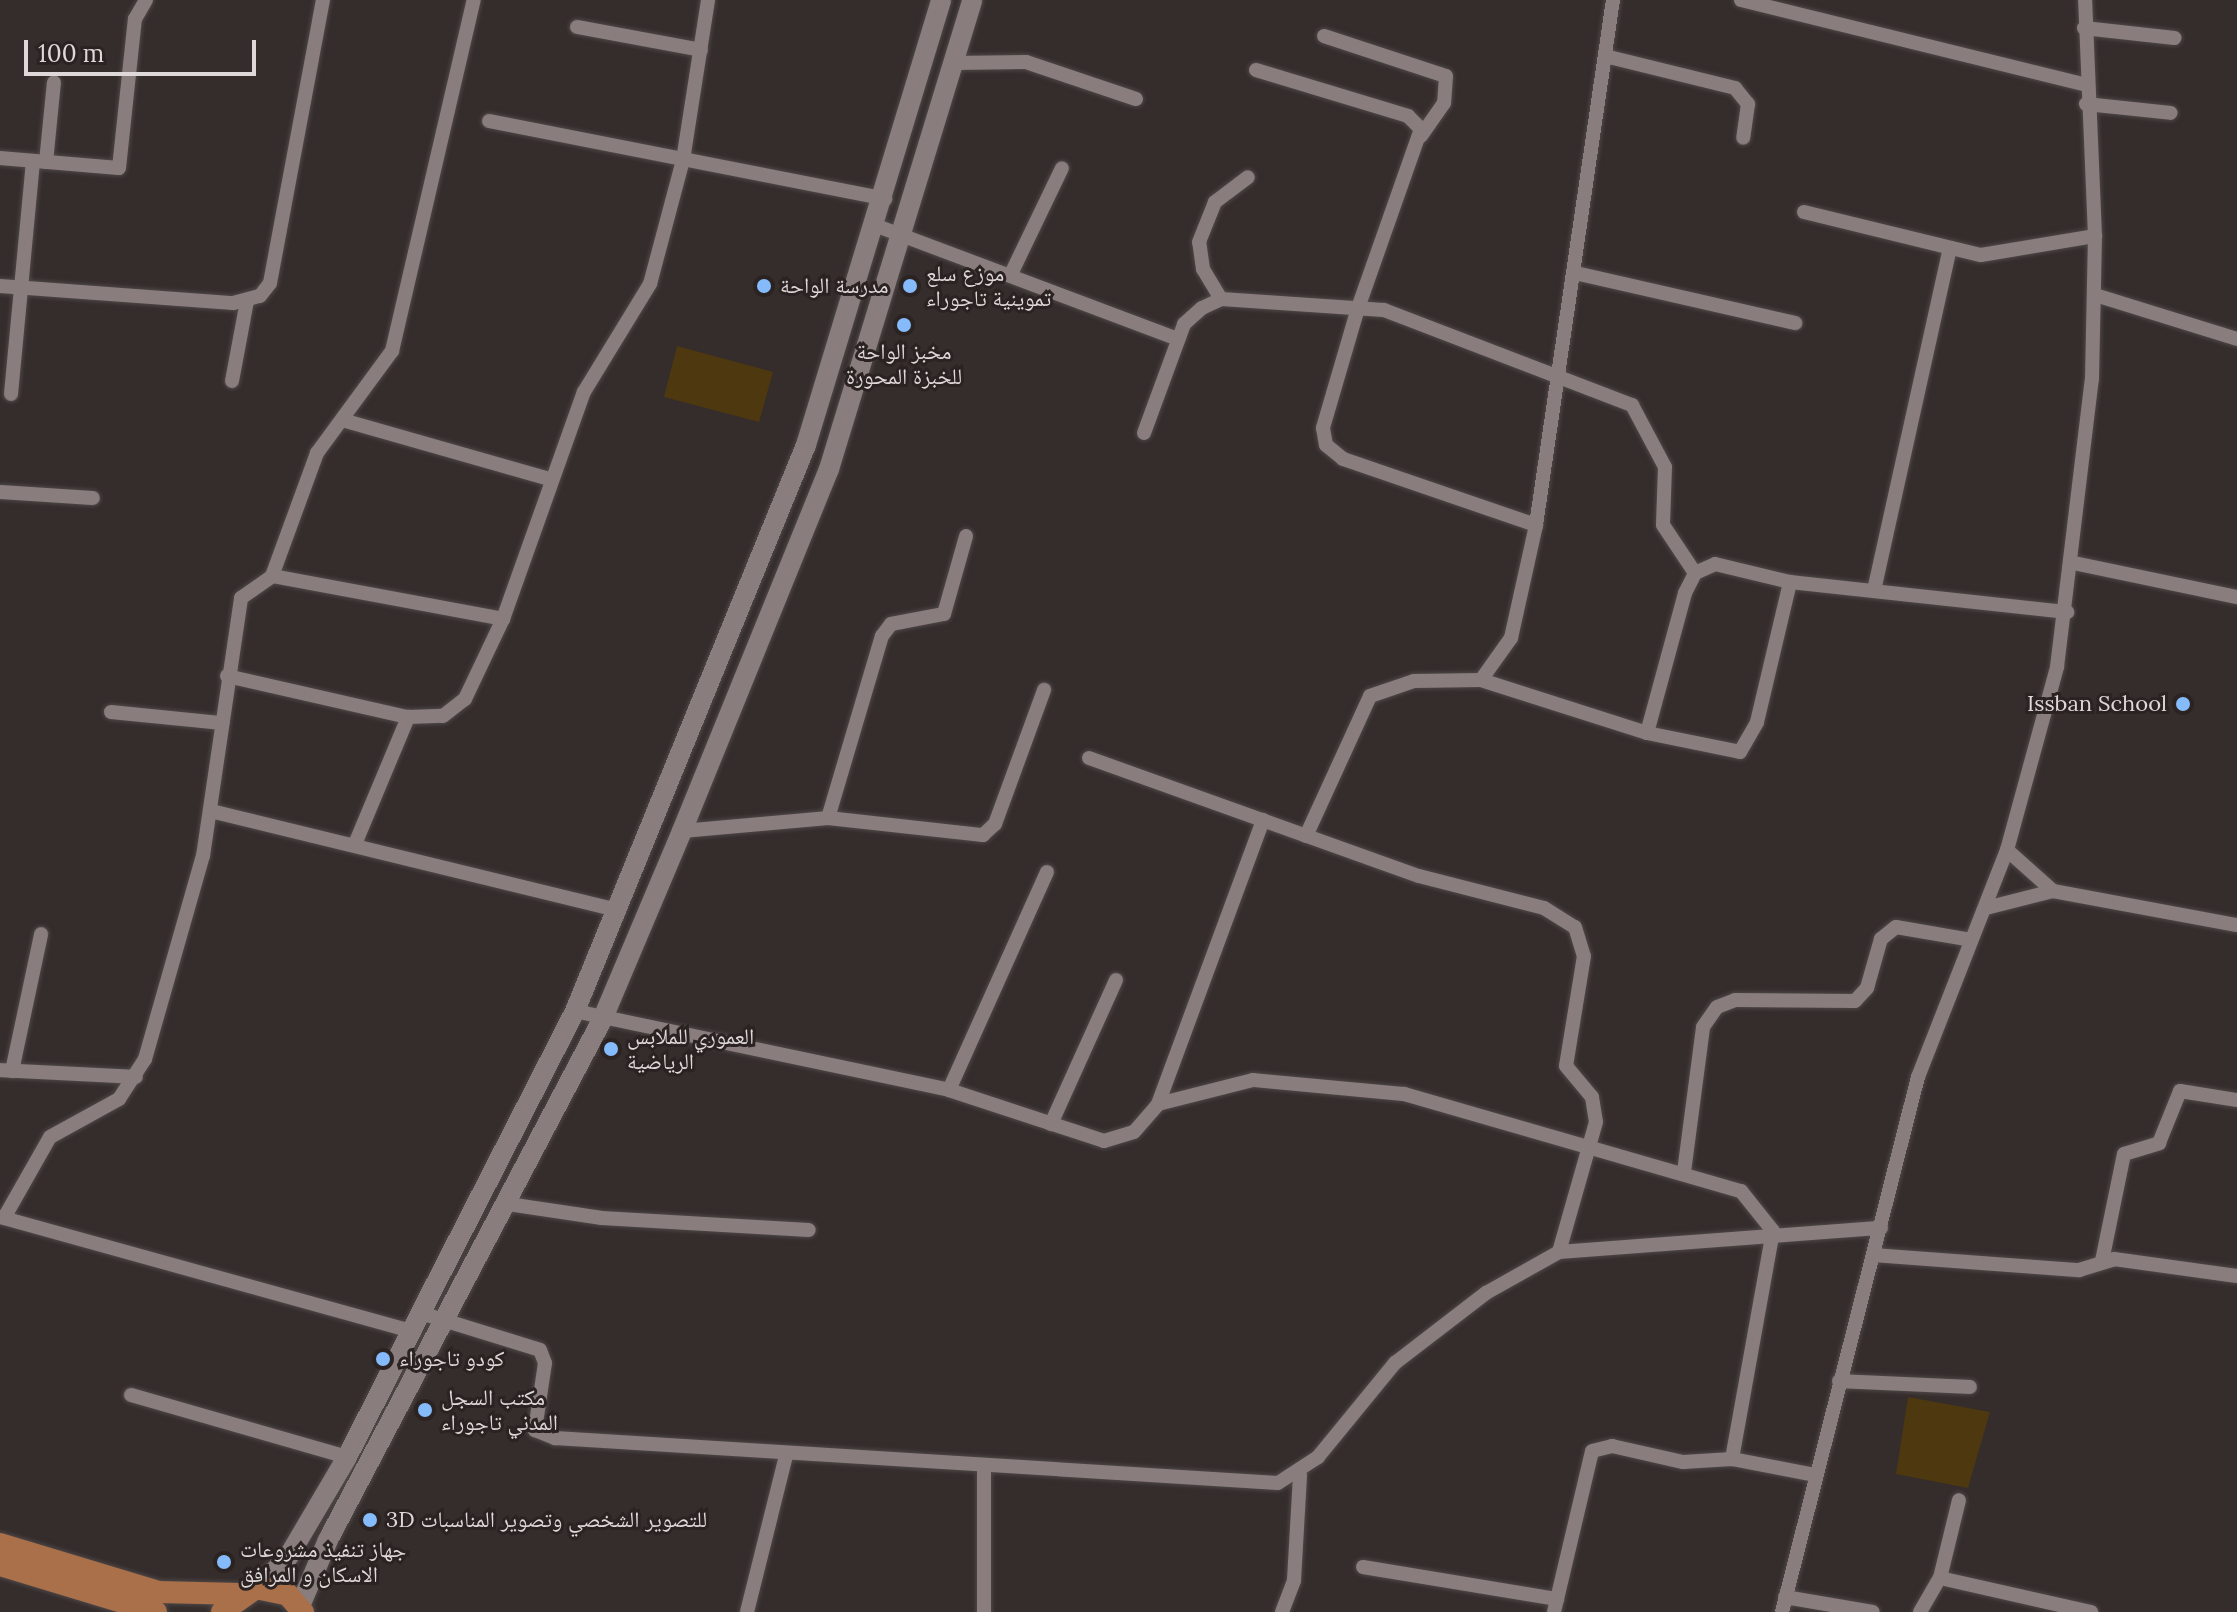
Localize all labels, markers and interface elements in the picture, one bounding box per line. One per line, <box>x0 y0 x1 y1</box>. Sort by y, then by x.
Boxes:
scale bar <box>28 24 260 74</box>
text: 100 m <box>38 38 104 69</box>
place label: موزع سلع تموينية تاجوراء <box>926 260 1051 312</box>
place label: مدرسة الواحة <box>780 273 889 299</box>
marker: مدرسة الواحة <box>755 277 773 295</box>
marker: موزع سلع تموينية تاجوراء <box>901 277 919 295</box>
marker: مخبز الواحة للخبزة المحورة <box>895 316 913 334</box>
place label: مخبز الواحة للخبزة المحورة <box>846 338 962 390</box>
place label: Issban School <box>2027 691 2167 717</box>
marker: Issban School <box>2174 695 2192 713</box>
place label: العموري للملابس الرياضية <box>627 1023 754 1074</box>
marker: العموري للملابس الرياضية <box>602 1040 620 1058</box>
place label: كودو تاجوراء <box>399 1346 504 1372</box>
marker: كودو تاجوراء <box>374 1350 392 1368</box>
place label: مكتب السجل المدني تاجوراء <box>441 1384 558 1436</box>
marker: مكتب السجل المدني تاجوراء <box>416 1401 434 1419</box>
place label: 3D للتصوير الشخصي وتصوير المناسبات <box>386 1507 707 1533</box>
marker: 3D للتصوير الشخصي وتصوير المناسبات <box>361 1511 379 1529</box>
place label: جهاز تنفيذ مشروعات الاسكان و المرافق <box>240 1536 406 1588</box>
marker: جهاز تنفيذ مشروعات الاسكان و المرافق <box>215 1553 233 1571</box>

